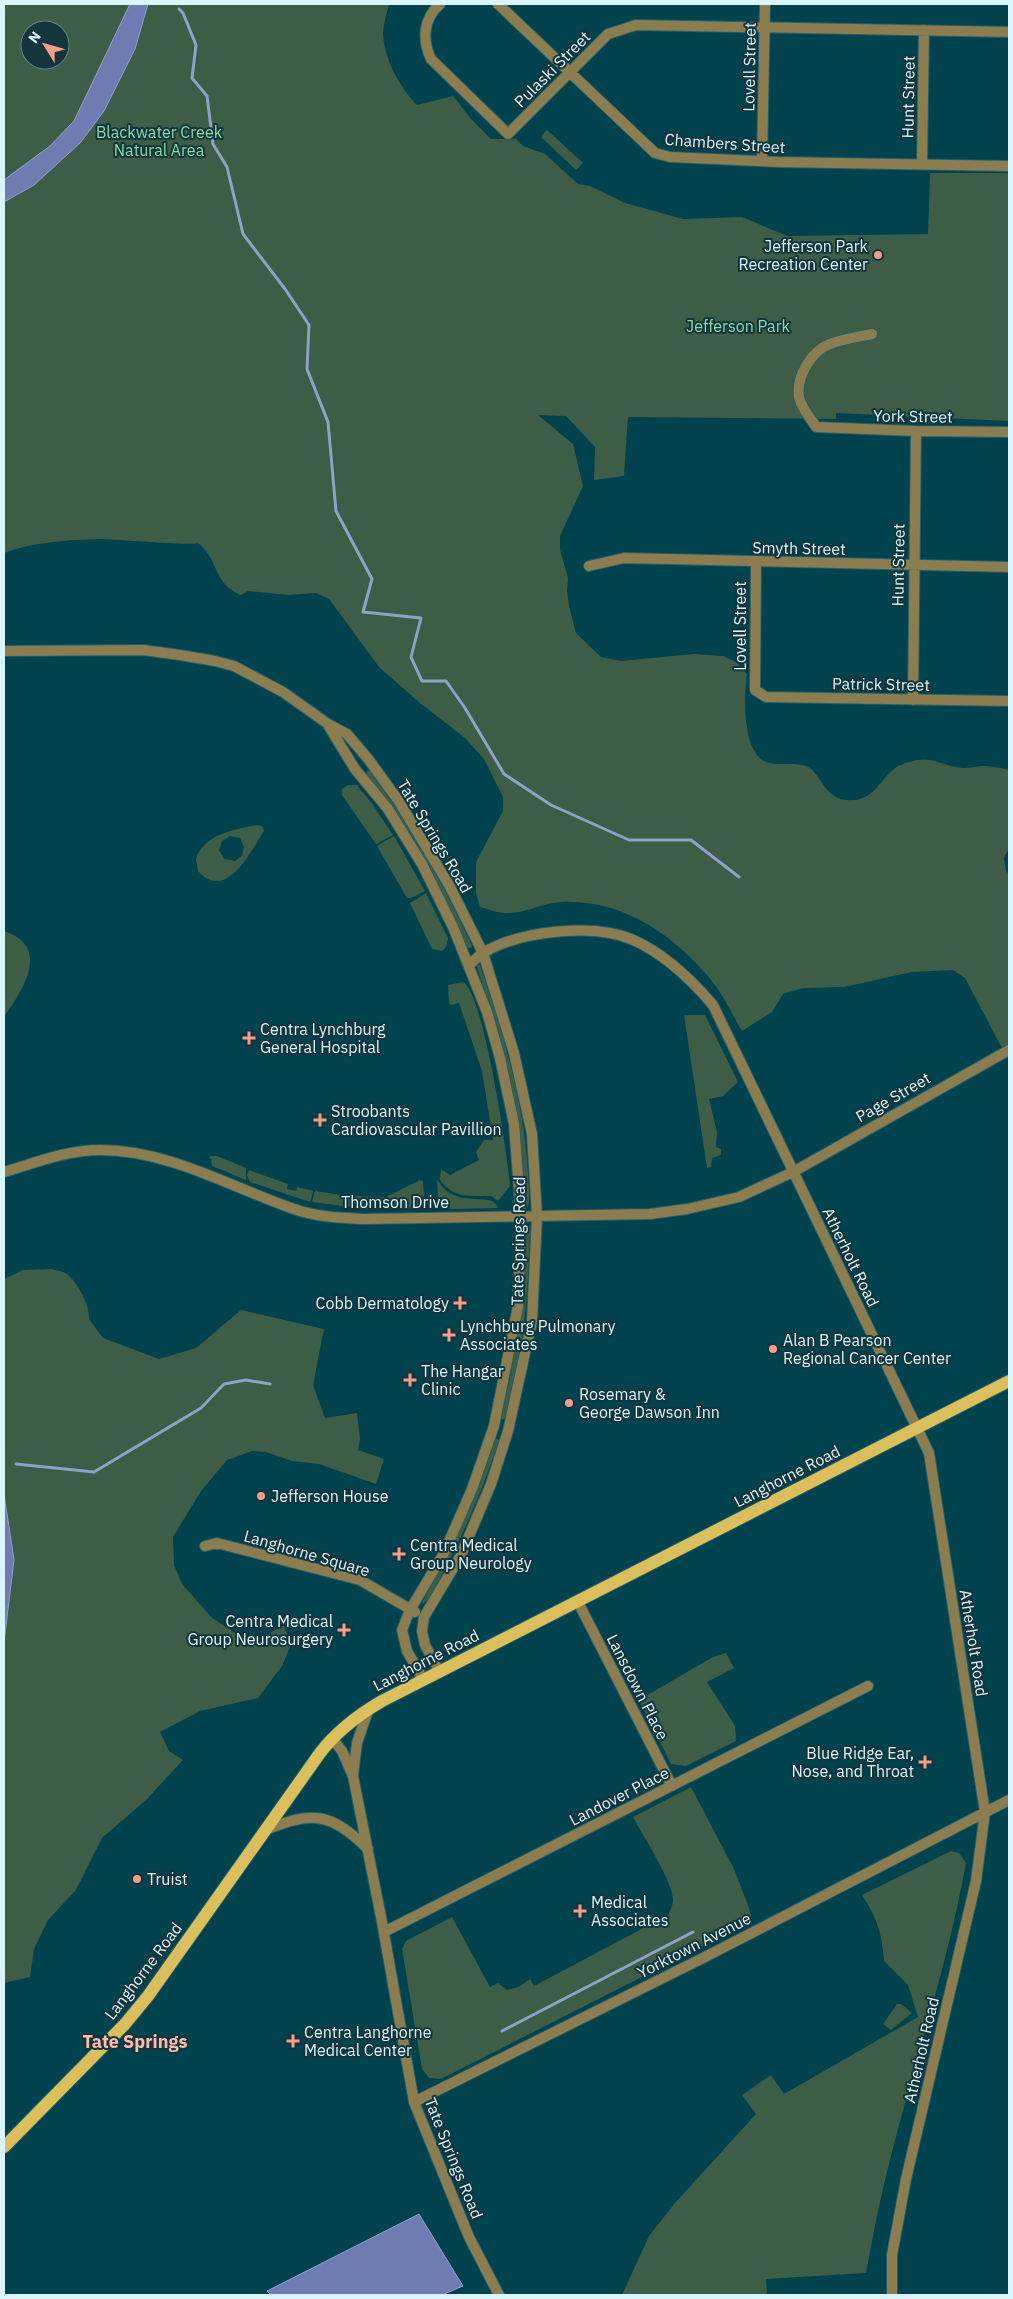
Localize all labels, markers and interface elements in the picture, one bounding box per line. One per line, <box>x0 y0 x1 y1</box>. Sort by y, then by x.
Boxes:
north arrow <box>20 20 70 70</box>
street label: Lovell Street <box>738 22 760 112</box>
street label: Pulaski Street <box>510 27 594 111</box>
text: N <box>24 28 45 47</box>
street label: Hunt Street <box>897 55 919 139</box>
park label: Blackwater Creek Natural Area <box>96 122 223 160</box>
street label: Chambers Street <box>664 129 786 157</box>
place label: Jefferson Park Recreation Center <box>739 236 869 274</box>
marker: Jefferson Park Recreation Center <box>872 249 884 261</box>
park label: Jefferson Park <box>686 316 791 336</box>
street label: York Street <box>873 405 953 427</box>
street label: Hunt Street <box>887 523 909 607</box>
street label: Smyth Street <box>752 537 846 559</box>
street label: Lovell Street <box>730 581 750 671</box>
street label: Patrick Street <box>832 673 930 695</box>
street label: Tate Springs Road <box>393 776 477 896</box>
place label: Centra Lynchburg General Hospital <box>260 1019 386 1057</box>
marker: Centra Lynchburg General Hospital <box>242 1031 256 1045</box>
street label: Page Street <box>852 1068 934 1126</box>
place label: Stroobants Cardiovascular Pavillion <box>331 1101 502 1139</box>
marker: Stroobants Cardiovascular Pavillion <box>313 1113 327 1127</box>
street label: Tate Springs Road <box>507 1176 529 1306</box>
street label: Thomson Drive <box>341 1192 449 1212</box>
street label: Atherholt Road <box>818 1204 884 1310</box>
place label: Cobb Dermatology <box>316 1293 449 1313</box>
marker: Cobb Dermatology <box>453 1296 467 1310</box>
place label: Lynchburg Pulmonary Associates <box>460 1316 615 1354</box>
marker: Lynchburg Pulmonary Associates <box>442 1328 456 1342</box>
place label: Alan B Pearson Regional Cancer Center <box>783 1330 951 1368</box>
marker: Alan B Pearson Regional Cancer Center <box>767 1343 779 1355</box>
place label: The Hangar Clinic <box>421 1361 504 1399</box>
marker: The Hangar Clinic <box>403 1373 417 1387</box>
place label: Rosemary & George Dawson Inn <box>579 1384 720 1422</box>
marker: Rosemary & George Dawson Inn <box>563 1397 575 1409</box>
street label: Langhorne Road <box>731 1441 843 1511</box>
place label: Jefferson House <box>271 1486 389 1506</box>
marker: Jefferson House <box>255 1490 267 1502</box>
street label: Langhorne Square <box>242 1525 373 1581</box>
place label: Centra Medical Group Neurology <box>410 1535 532 1573</box>
marker: Centra Medical Group Neurology <box>392 1547 406 1561</box>
street label: Atherholt Road <box>956 1588 992 1698</box>
place label: Centra Medical Group Neurosurgery <box>188 1611 333 1649</box>
marker: Centra Medical Group Neurosurgery <box>337 1623 351 1637</box>
street label: Langhorne Road <box>370 1625 482 1695</box>
street label: Lansdown Place <box>603 1631 673 1743</box>
place label: Blue Ridge Ear, Nose, and Throat <box>792 1743 914 1781</box>
marker: Blue Ridge Ear, Nose, and Throat <box>918 1755 932 1769</box>
street label: Landover Place <box>566 1762 672 1830</box>
place label: Truist <box>147 1869 188 1889</box>
marker: Truist <box>131 1873 143 1885</box>
place label: Medical Associates <box>591 1892 668 1930</box>
marker: Medical Associates <box>573 1904 587 1918</box>
street label: Yorktown Avenue <box>634 1908 754 1982</box>
street label: Langhorne Road <box>100 1918 186 2024</box>
street label: Atherholt Road <box>899 1995 943 2105</box>
place label: Centra Langhorne Medical Center <box>304 2022 432 2060</box>
district label: Tate Springs <box>83 2030 187 2053</box>
marker: Centra Langhorne Medical Center <box>286 2034 300 2048</box>
street label: Tate Springs Road <box>421 2094 487 2222</box>

